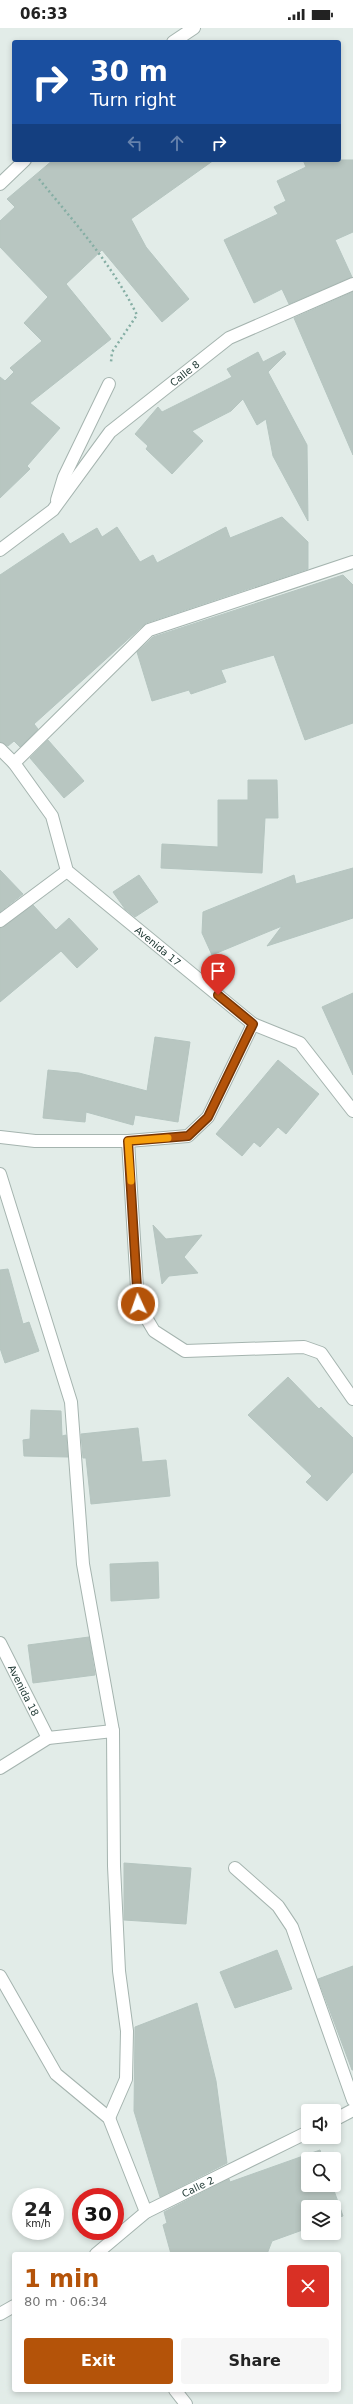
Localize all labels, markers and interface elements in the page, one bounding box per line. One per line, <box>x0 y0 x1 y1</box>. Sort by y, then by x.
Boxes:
text: 06:33 <box>20 5 68 23</box>
text: 30 m <box>90 55 168 88</box>
icon: right <box>24 56 76 108</box>
text: Turn right <box>90 89 176 110</box>
icon: left <box>124 132 146 154</box>
icon: ahead <box>166 132 188 154</box>
icon: right <box>208 132 230 154</box>
street label: Calle 8 <box>168 359 202 388</box>
street label: Avenida 17 <box>133 924 183 968</box>
pin <box>201 954 235 995</box>
icon: arrive <box>207 960 229 982</box>
position arrow <box>117 1283 159 1325</box>
street label: Avenida 18 <box>6 1663 41 1718</box>
map controls <box>301 2104 341 2240</box>
button: sound <box>301 2104 341 2144</box>
button: search <box>301 2152 341 2192</box>
street label: Calle 2 <box>180 2174 216 2199</box>
speed limit sign: 30 <box>72 2188 124 2240</box>
text: 24 <box>24 2197 52 2221</box>
button: layers <box>301 2200 341 2240</box>
text: km/h <box>25 2218 51 2229</box>
text: 1 min <box>24 2265 99 2293</box>
button: close <box>287 2265 329 2307</box>
text: 80 m · 06:34 <box>24 2294 107 2309</box>
button: Exit <box>24 2338 173 2384</box>
button: Share <box>181 2338 329 2384</box>

